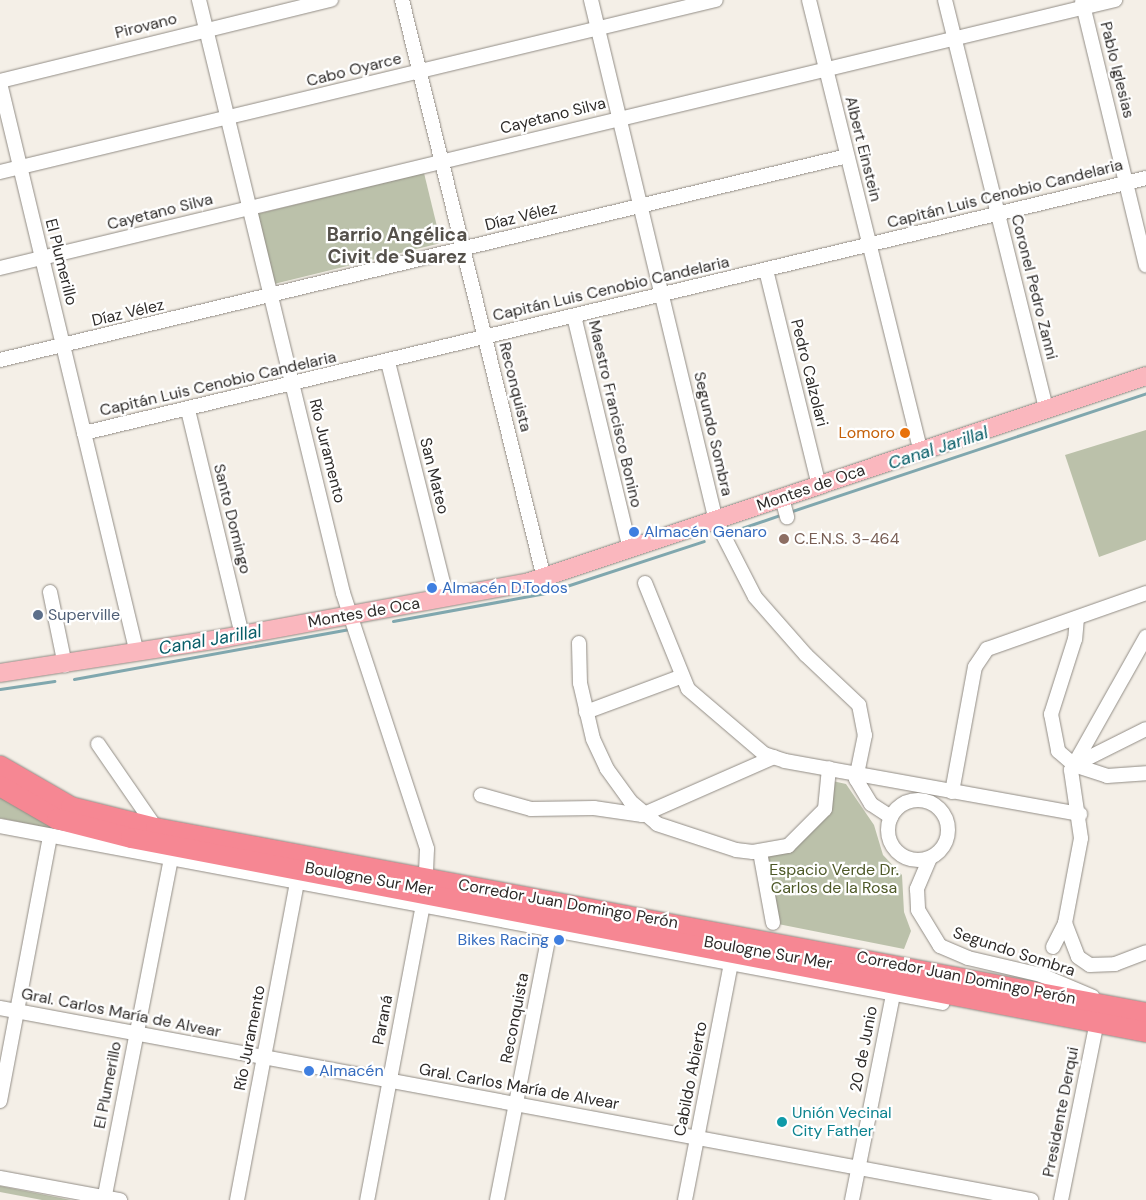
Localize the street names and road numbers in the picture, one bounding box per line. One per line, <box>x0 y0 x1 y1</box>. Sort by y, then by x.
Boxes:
street label: Pirovano <box>113 9 179 43</box>
street label: Pablo Iglesias <box>1096 20 1138 120</box>
street label: Cabo Oyarce <box>304 49 404 91</box>
street label: Cayetano Silva <box>498 94 608 138</box>
street label: Albert Einstein <box>841 94 885 204</box>
street label: Capitán Luis Cenobio Candelaria <box>885 155 1125 233</box>
street label: Cayetano Silva <box>105 190 215 234</box>
street label: Díaz Vélez <box>483 199 559 235</box>
street label: Coronel Pedro Zanni <box>1007 212 1061 362</box>
street label: El Plumerillo <box>41 217 81 307</box>
street label: Capitán Luis Cenobio Candelaria <box>491 252 731 326</box>
street label: Díaz Vélez <box>90 295 166 331</box>
street label: Pedro Calzolari <box>786 317 832 429</box>
street label: Maestro Francisco Bonino <box>584 318 646 510</box>
street label: Reconquista <box>495 340 535 434</box>
street label: Capitán Luis Cenobio Candelaria <box>98 347 338 421</box>
street label: Segundo Sombra <box>689 370 737 498</box>
street label: Río Juramento <box>305 397 349 505</box>
street label: San Mateo <box>415 436 453 516</box>
street label: Montes de Oca <box>754 461 868 515</box>
street label: Santo Domingo <box>209 462 255 576</box>
street label: Montes de Oca <box>307 594 421 632</box>
street label: Boulogne Sur Mer <box>304 858 434 900</box>
street label: Corredor Juan Domingo Perón <box>457 875 679 933</box>
street label: Segundo Sombra <box>951 923 1077 981</box>
street label: Boulogne Sur Mer <box>703 932 833 974</box>
street label: Corredor Juan Domingo Perón <box>855 947 1077 1009</box>
street label: Reconquista <box>497 971 533 1065</box>
street label: Gral. Carlos María de Alvear <box>19 984 223 1042</box>
street label: Río Juramento <box>230 984 270 1092</box>
street label: Paraná <box>369 994 397 1046</box>
street label: 20 de Junio <box>846 1004 882 1094</box>
street label: Cabildo Abierto <box>670 1020 712 1138</box>
street label: El Plumerillo <box>90 1040 126 1130</box>
street label: Presidente Derqui <box>1039 1045 1083 1179</box>
street label: Gral. Carlos María de Alvear <box>417 1060 621 1114</box>

